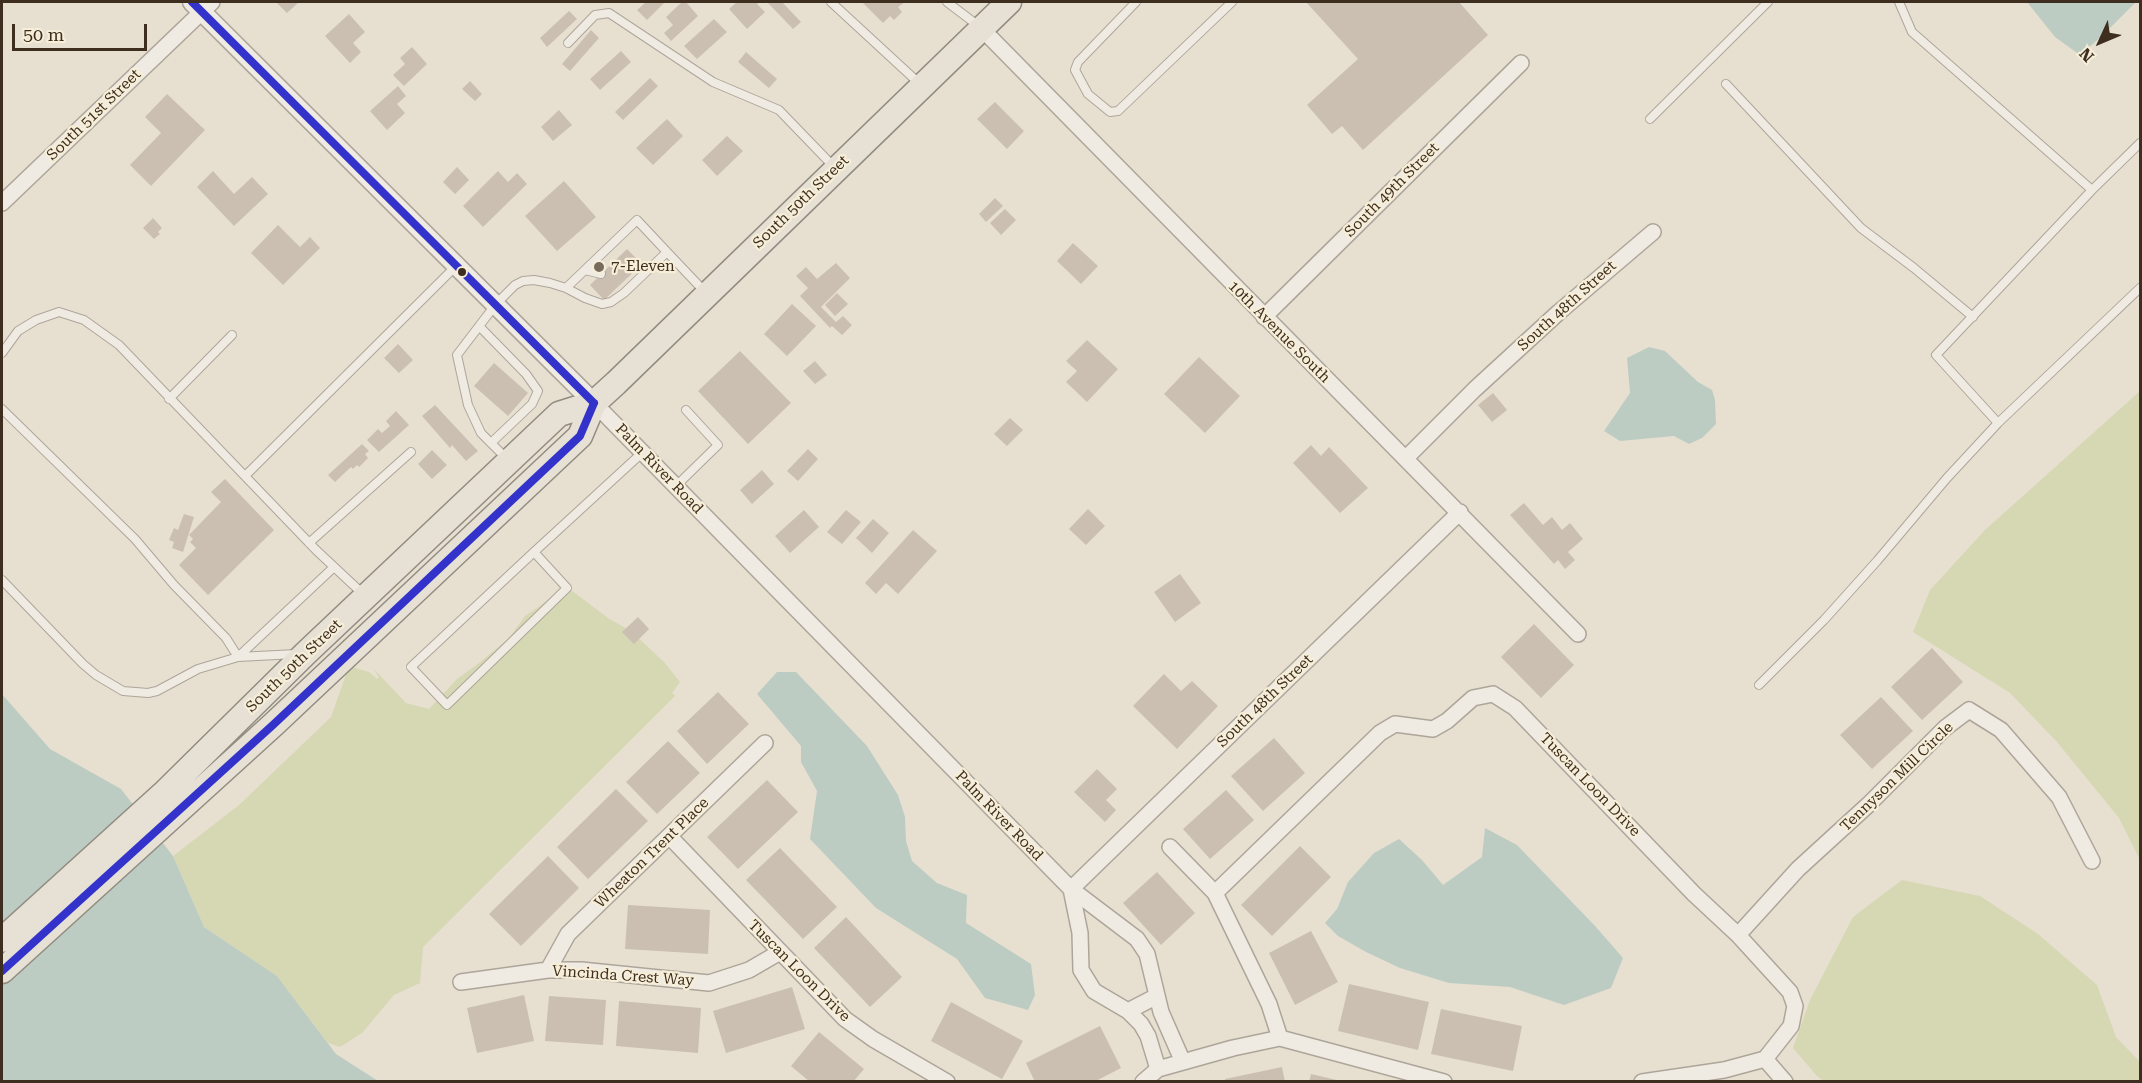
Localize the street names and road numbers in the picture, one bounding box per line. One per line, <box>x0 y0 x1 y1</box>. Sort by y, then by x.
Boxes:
street label: South 51st Street <box>43 66 145 164</box>
street label: South 49th Street <box>1341 139 1443 241</box>
street label: South 50th Street <box>749 152 853 252</box>
street label: South 48th Street <box>1514 257 1620 355</box>
street label: 10th Avenue South <box>1224 277 1334 387</box>
street label: Palm River Road <box>611 420 707 518</box>
street label: South 50th Street <box>242 616 346 716</box>
street label: South 48th Street <box>1213 651 1317 751</box>
street label: Tennyson Mill Circle <box>1837 718 1957 836</box>
street label: Tuscan Loon Drive <box>1536 730 1644 840</box>
street label: Palm River Road <box>951 767 1047 865</box>
street label: Wheaton Trent Place <box>591 794 713 912</box>
street label: Tuscan Loon Drive <box>744 916 854 1026</box>
street label: Vincinda Crest Way <box>551 962 695 990</box>

